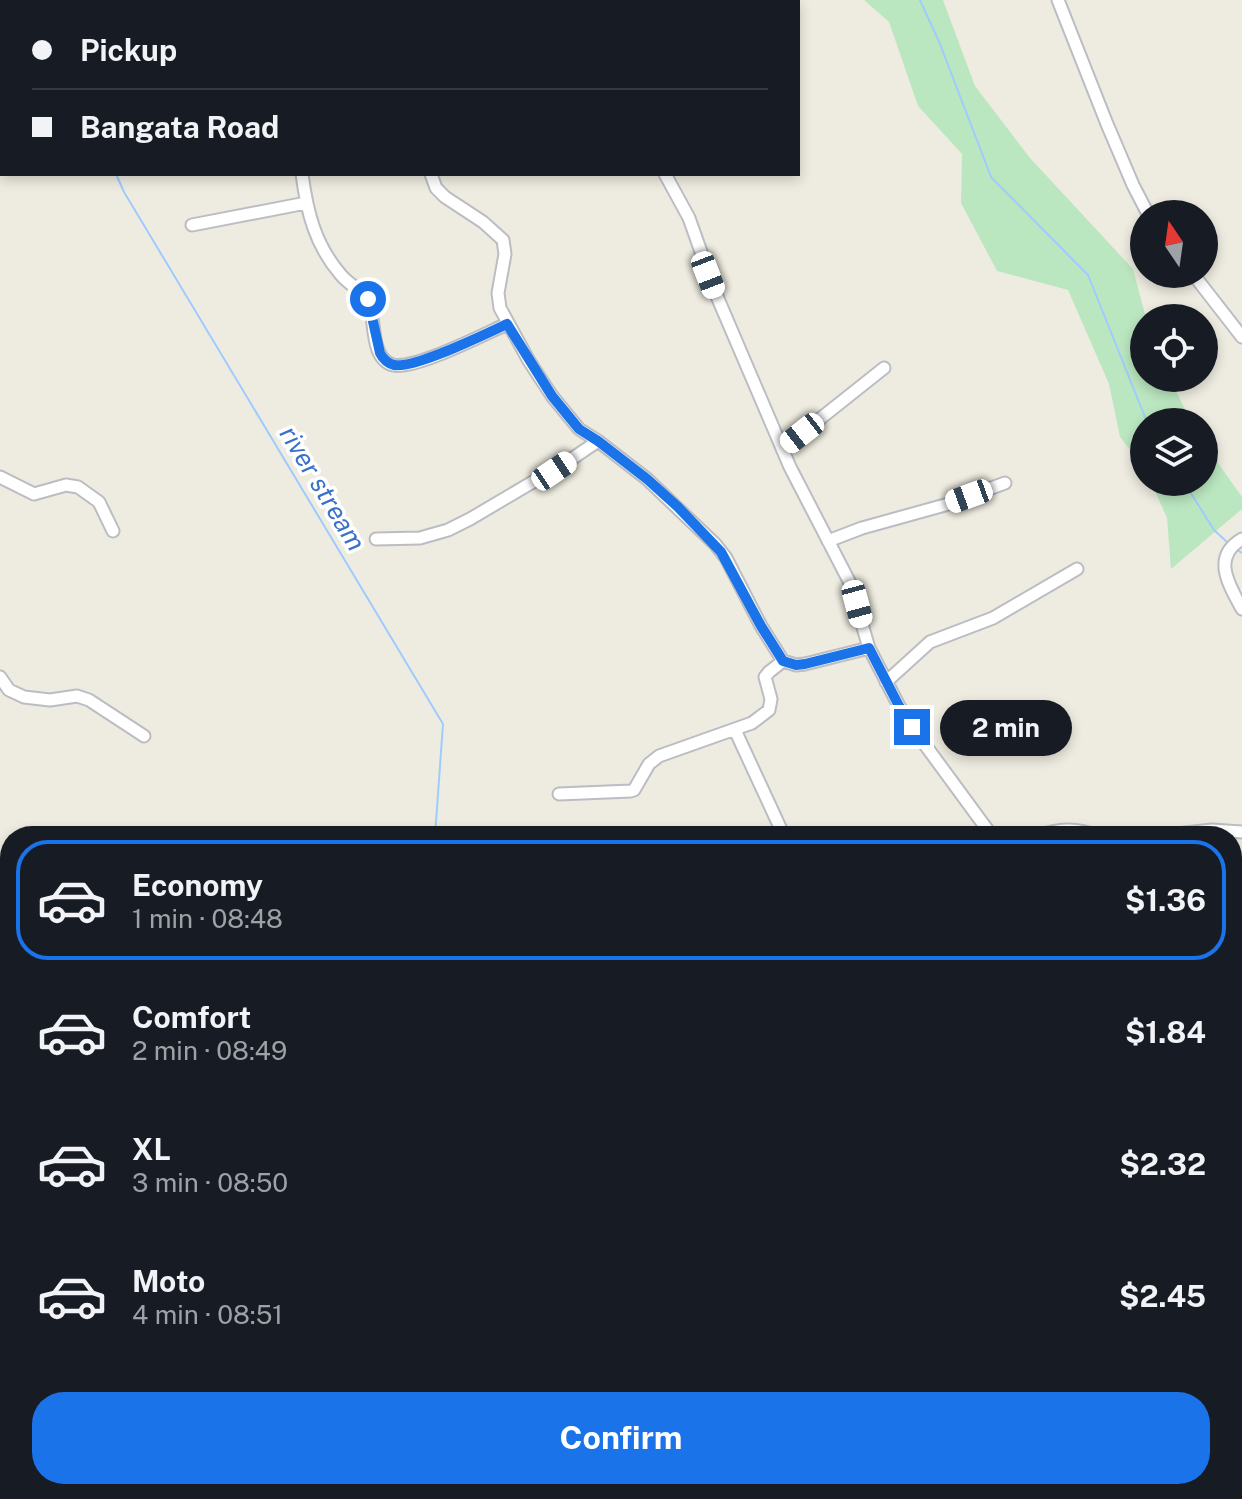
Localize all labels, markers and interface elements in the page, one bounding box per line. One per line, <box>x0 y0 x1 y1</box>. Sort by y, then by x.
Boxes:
text: Pickup <box>80 32 177 68</box>
text: Bangata Road <box>80 109 279 145</box>
north arrow <box>1130 200 1218 288</box>
map controls <box>1130 200 1218 496</box>
car <box>688 248 728 302</box>
route start <box>350 281 386 317</box>
button: locate <box>1130 304 1218 392</box>
button: layers <box>1130 408 1218 496</box>
car <box>776 409 828 457</box>
water label: river stream <box>274 420 372 556</box>
car <box>527 448 581 494</box>
car <box>942 477 996 515</box>
car <box>839 578 875 630</box>
callout: 2 min <box>940 699 1072 755</box>
route end <box>894 709 930 745</box>
text: 2 min <box>972 712 1040 743</box>
icon: car <box>36 864 108 936</box>
text: Economy <box>132 867 263 903</box>
text: $1.36 <box>1125 882 1206 918</box>
text: 1 min · 08:48 <box>132 903 283 934</box>
icon: car <box>36 996 108 1068</box>
text: Comfort <box>132 999 251 1035</box>
text: $1.84 <box>1125 1014 1206 1050</box>
text: 2 min · 08:49 <box>132 1035 287 1066</box>
icon: car <box>36 1128 108 1200</box>
text: XL <box>132 1131 171 1167</box>
text: $2.32 <box>1119 1146 1206 1182</box>
text: 3 min · 08:50 <box>132 1167 288 1198</box>
icon: car <box>36 1260 108 1332</box>
text: Moto <box>132 1263 205 1299</box>
text: $2.45 <box>1119 1278 1206 1314</box>
text: 4 min · 08:51 <box>132 1299 283 1330</box>
button: Confirm <box>32 1392 1210 1484</box>

